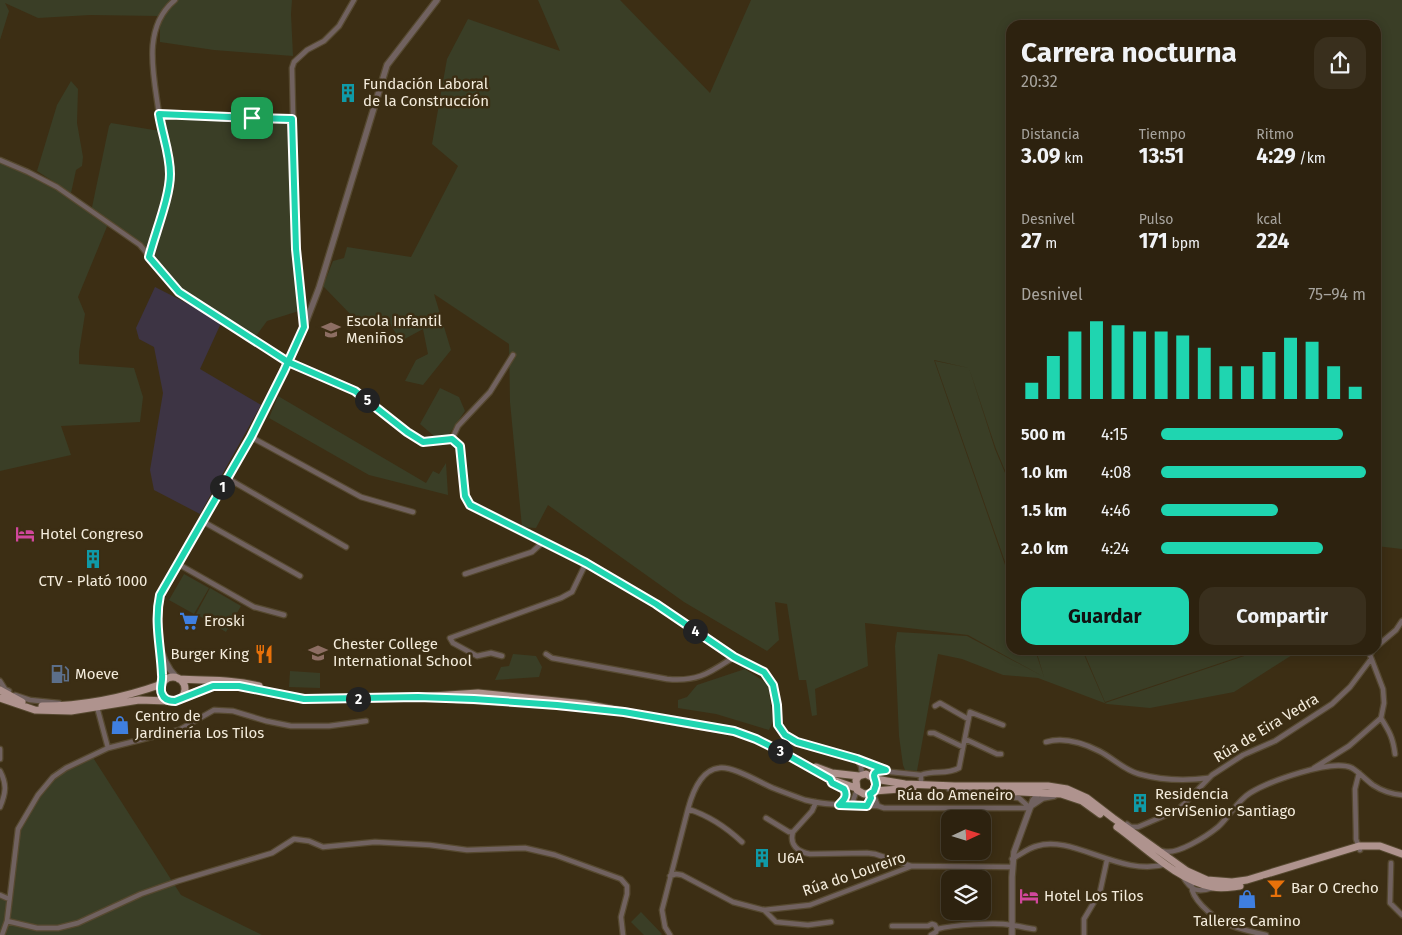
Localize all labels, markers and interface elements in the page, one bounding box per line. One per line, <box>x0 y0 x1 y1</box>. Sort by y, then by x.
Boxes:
text: Carrera nocturna <box>1021 36 1237 69</box>
button: share <box>1314 37 1366 89</box>
text: 20:32 <box>1021 72 1058 91</box>
place label: Fundación Laboral de la Construcción <box>363 75 489 110</box>
building icon: Fundación Laboral de la Construcción <box>337 82 359 104</box>
pin <box>231 97 273 139</box>
icon: arrive <box>238 104 266 132</box>
text: Distancia <box>1021 126 1080 143</box>
text: Tiempo <box>1139 126 1186 143</box>
text: Ritmo <box>1256 126 1294 143</box>
text: 3.09 <box>1021 143 1061 169</box>
text: 13:51 <box>1139 143 1184 169</box>
text: 4:29 <box>1256 143 1296 169</box>
text: km <box>1061 150 1083 167</box>
text: /km <box>1296 150 1326 167</box>
text: Desnivel <box>1021 211 1075 228</box>
text: Pulso <box>1139 211 1173 228</box>
text: kcal <box>1256 211 1282 228</box>
text: 27 <box>1021 228 1041 254</box>
text: 171 <box>1139 228 1168 254</box>
text: 224 <box>1256 228 1289 254</box>
text: m <box>1041 235 1057 252</box>
text: bpm <box>1168 235 1200 252</box>
text: Desnivel <box>1021 285 1083 304</box>
text: 75–94 m <box>1308 285 1366 304</box>
place label: Escola Infantil Meniños <box>346 312 443 347</box>
school or university icon: Escola Infantil Meniños <box>320 319 342 341</box>
pin: 5 <box>354 388 380 412</box>
text: 5 <box>364 392 371 409</box>
text: 500 m <box>1021 425 1066 444</box>
text: 4:15 <box>1101 425 1128 444</box>
text: 1.0 km <box>1021 463 1068 482</box>
text: 4:08 <box>1101 463 1131 482</box>
pin: 1 <box>210 474 234 500</box>
text: 1 <box>219 479 226 496</box>
text: 1.5 km <box>1021 501 1067 520</box>
text: 4:46 <box>1101 501 1130 520</box>
hotel icon: Hotel Congreso <box>14 523 36 545</box>
place label: Hotel Congreso <box>40 525 143 543</box>
text: 2.0 km <box>1021 539 1068 558</box>
text: 4:24 <box>1101 539 1129 558</box>
building icon: CTV - Plató 1000 <box>82 548 104 570</box>
place label: CTV - Plató 1000 <box>39 572 147 590</box>
button: Guardar <box>1021 587 1189 645</box>
button: Compartir <box>1199 587 1366 645</box>
supermarket icon: Eroski <box>178 610 200 632</box>
place label: Eroski <box>204 612 245 630</box>
pin: 4 <box>682 618 708 644</box>
text: 4 <box>692 623 699 640</box>
place label: Chester College International School <box>333 635 473 670</box>
school or university icon: Chester College International School <box>307 642 329 664</box>
restaurant icon: Burger King <box>253 643 275 665</box>
place label: Burger King <box>170 645 249 663</box>
fuel station icon: Moeve <box>49 663 71 685</box>
place label: Moeve <box>75 665 119 683</box>
pin: 2 <box>346 686 370 712</box>
street label: Rúa de Eira Vedra <box>1210 690 1322 766</box>
text: 2 <box>355 691 362 708</box>
place label: Centro de Jardinería Los Tilos <box>135 707 264 742</box>
shop icon: Centro de Jardinería Los Tilos <box>109 714 131 736</box>
pin: 3 <box>768 738 792 764</box>
text: 3 <box>777 743 784 760</box>
place label: Residencia ServiSenior Santiago <box>1155 785 1296 820</box>
street label: Rúa do Ameneiro <box>897 786 1013 804</box>
building icon: Residencia ServiSenior Santiago <box>1129 792 1151 814</box>
north arrow <box>941 810 991 860</box>
map controls <box>941 810 991 920</box>
building icon: U6A <box>751 847 773 869</box>
street label: Rúa do Loureiro <box>800 848 908 900</box>
place label: U6A <box>777 849 804 867</box>
button: layers <box>941 870 991 920</box>
bar icon: Bar O Crecho <box>1265 877 1287 899</box>
place label: Bar O Crecho <box>1291 879 1379 897</box>
hotel icon: Hotel Los Tilos <box>1018 885 1040 907</box>
place label: Hotel Los Tilos <box>1044 887 1144 905</box>
shop icon: Talleres Camino <box>1236 888 1258 910</box>
place label: Talleres Camino <box>1193 912 1301 930</box>

